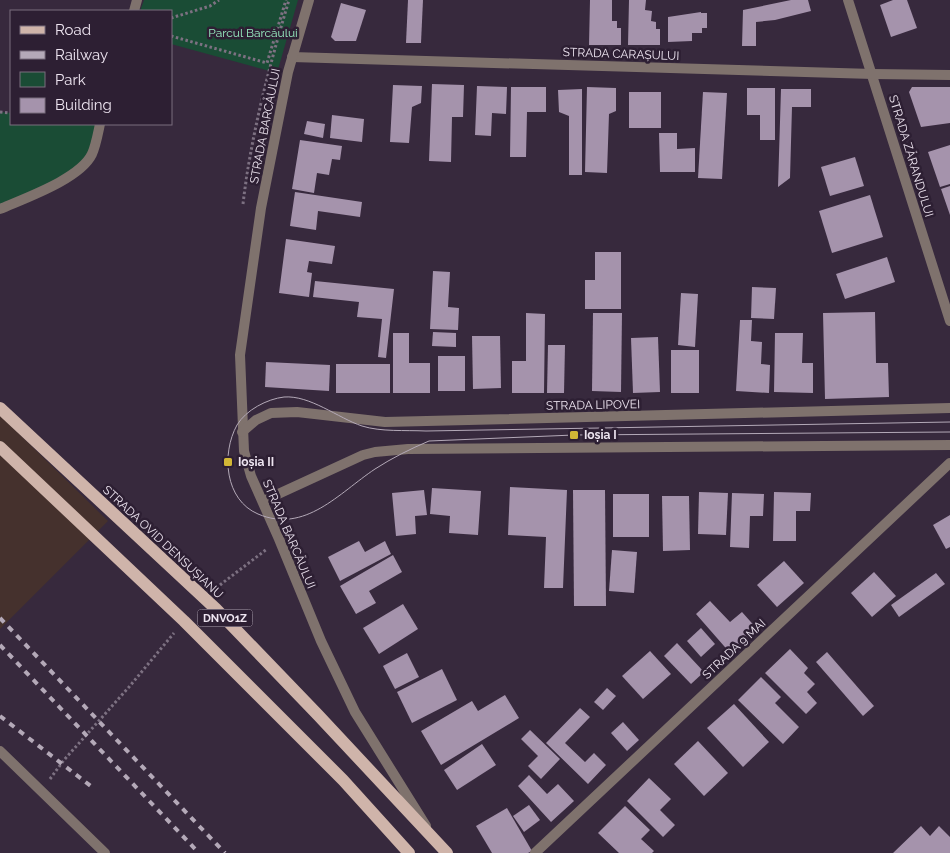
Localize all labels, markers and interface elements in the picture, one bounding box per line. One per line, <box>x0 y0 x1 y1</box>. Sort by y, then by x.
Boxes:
legend <box>10 10 172 125</box>
text: Road <box>55 21 91 39</box>
park label: Parcul Barcăului <box>208 26 298 40</box>
street label: STRADA CARAȘULUI <box>562 45 680 63</box>
text: Railway <box>55 46 108 64</box>
street label: STRADA BARCĂULUI <box>247 67 283 185</box>
text: Park <box>55 71 86 89</box>
street label: STRADA ZĂRANDULUI <box>886 93 936 219</box>
text: Building <box>55 96 112 114</box>
street label: STRADA LIPOVEI <box>546 397 640 413</box>
place label: Ioșia I <box>584 428 617 442</box>
marker: Ioșia I <box>568 429 580 441</box>
place label: Ioșia II <box>238 455 274 469</box>
marker: Ioșia II <box>222 456 234 468</box>
street label: STRADA BARCĂULUI <box>260 477 318 591</box>
street label: STRADA OVID DENSUȘIANU <box>100 483 226 601</box>
road number: DNVO1Z <box>198 610 252 626</box>
street label: STRADA 9 MAI <box>700 616 768 682</box>

